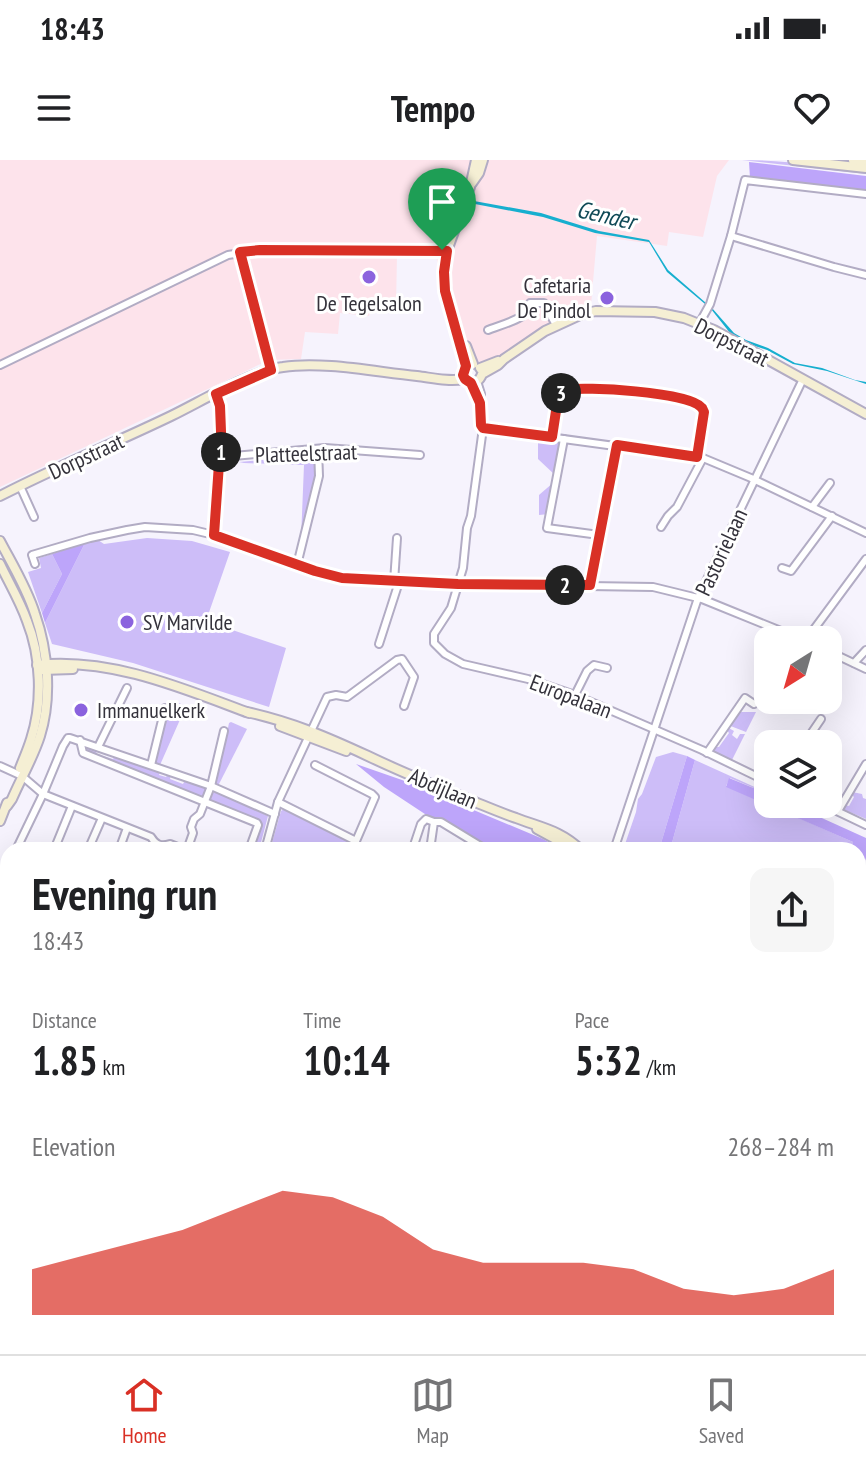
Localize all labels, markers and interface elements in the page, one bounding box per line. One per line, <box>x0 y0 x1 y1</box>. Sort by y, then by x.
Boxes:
text: 18:43 <box>40 9 105 48</box>
text: Tempo <box>391 85 475 132</box>
icon: menu <box>32 86 76 130</box>
icon: heart <box>790 86 834 130</box>
pin <box>408 168 476 250</box>
icon: arrive <box>420 180 464 224</box>
water label: Gender <box>574 193 642 238</box>
marker: De Tegelsalon <box>360 268 378 286</box>
place label: Cafetaria De Pindol <box>517 271 592 324</box>
place label: De Tegelsalon <box>316 289 422 317</box>
marker: Cafetaria De Pindol <box>598 289 616 307</box>
street label: Dorpstraat <box>690 311 774 373</box>
pin: 3 <box>541 373 581 413</box>
text: 3 <box>556 379 566 407</box>
street label: Dorpstraat <box>44 426 128 486</box>
pin: 1 <box>201 432 241 472</box>
street label: Platteelstraat <box>255 437 357 469</box>
text: 1 <box>216 438 226 466</box>
street label: Pastorielaan <box>689 504 753 600</box>
pin: 2 <box>545 565 585 605</box>
text: 2 <box>560 571 570 599</box>
place label: SV Marvilde <box>143 608 233 636</box>
marker: SV Marvilde <box>118 613 136 631</box>
north arrow <box>754 626 842 714</box>
map controls <box>754 626 842 818</box>
street label: Europalaan <box>526 668 616 724</box>
place label: Immanuelkerk <box>97 696 205 724</box>
marker: Immanuelkerk <box>72 701 90 719</box>
button: layers <box>754 730 842 818</box>
street label: Abdijlaan <box>405 761 481 815</box>
text: Evening run <box>32 865 217 922</box>
button: share <box>750 868 834 952</box>
text: 18:43 <box>32 924 84 957</box>
text: Distance <box>32 1006 97 1034</box>
text: Time <box>303 1006 341 1034</box>
text: Pace <box>575 1006 609 1034</box>
text: 1.85 <box>32 1034 98 1086</box>
text: 10:14 <box>303 1034 390 1086</box>
text: 5:32 <box>575 1034 642 1086</box>
text: km <box>98 1053 125 1081</box>
text: /km <box>642 1053 676 1081</box>
text: Elevation <box>32 1130 115 1163</box>
text: 268–284 m <box>728 1130 834 1163</box>
tab: Home <box>122 1373 167 1449</box>
tab: Map <box>411 1373 455 1449</box>
tab: Saved <box>699 1373 744 1449</box>

